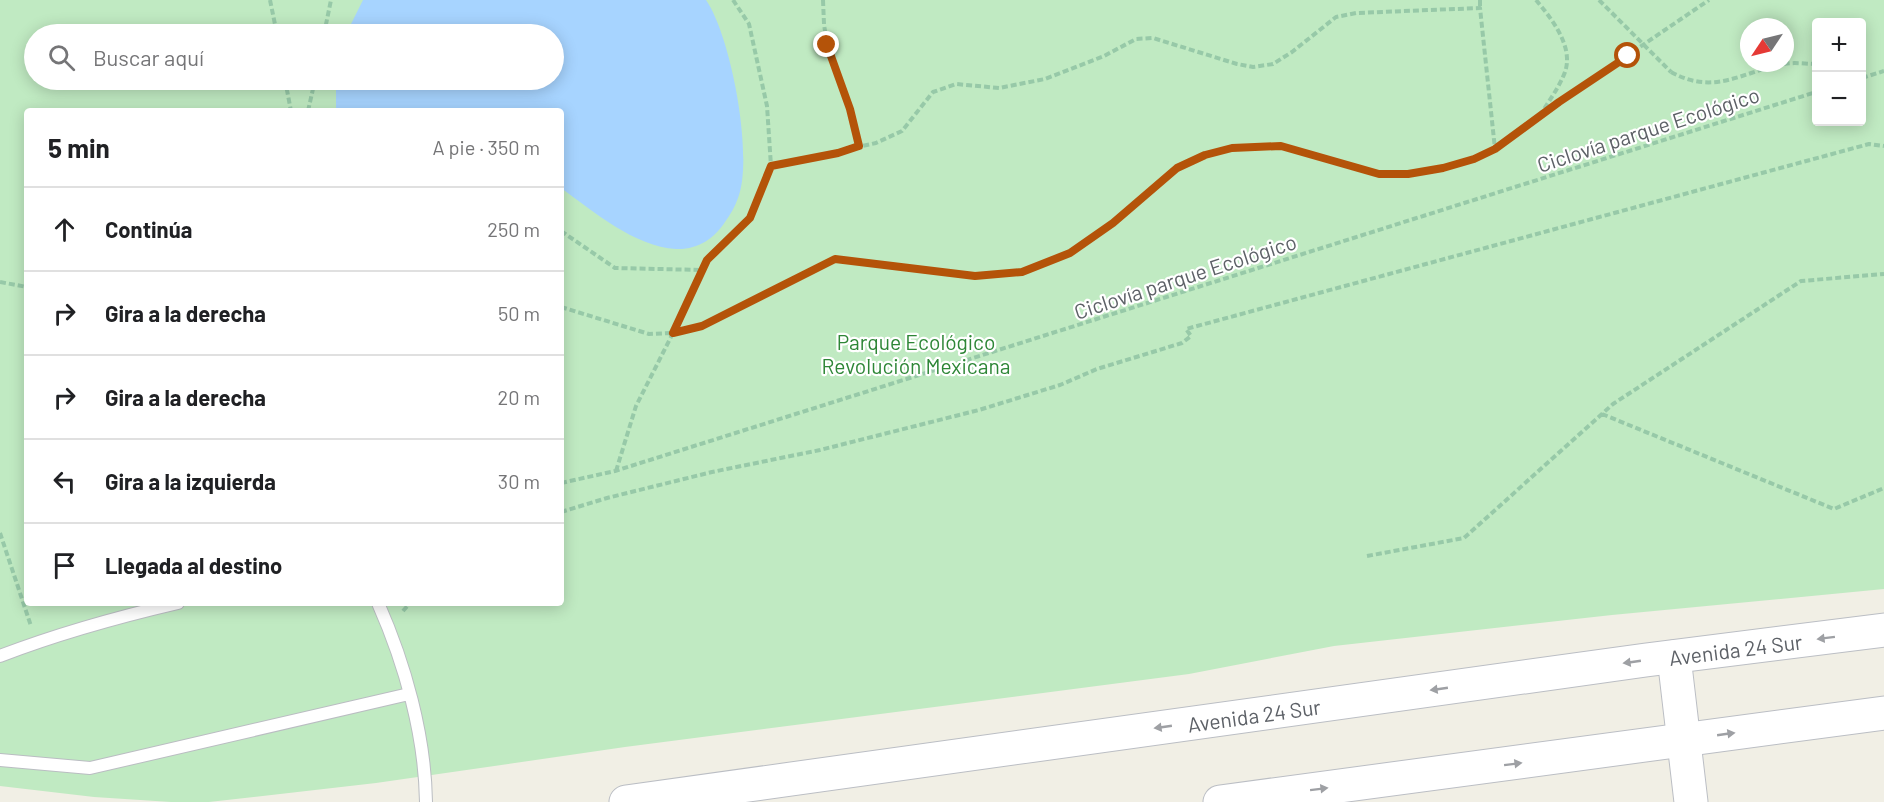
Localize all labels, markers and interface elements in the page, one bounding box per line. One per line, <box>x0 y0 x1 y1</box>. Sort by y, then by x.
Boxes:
north arrow <box>1740 18 1794 72</box>
map controls <box>1812 18 1866 126</box>
button: + <box>1812 18 1866 72</box>
search box <box>24 24 564 90</box>
route end <box>813 31 839 57</box>
icon: search <box>45 41 78 74</box>
route start <box>1614 42 1640 68</box>
text: Buscar aquí <box>93 44 204 70</box>
button: − <box>1812 72 1866 126</box>
street label: Ciclovía parque Ecológico <box>1534 81 1762 177</box>
text: 5 min <box>48 132 110 163</box>
text: A pie · 350 m <box>432 135 540 159</box>
icon: ahead <box>48 213 81 246</box>
text: Continúa <box>105 216 192 242</box>
text: 250 m <box>487 217 540 241</box>
street label: Ciclovía parque Ecológico <box>1071 228 1299 324</box>
icon: right <box>48 297 81 330</box>
text: Gira a la derecha <box>105 300 266 326</box>
text: 50 m <box>498 301 540 325</box>
park label: Parque Ecológico Revolución Mexicana <box>822 329 1010 378</box>
icon: right <box>48 381 81 414</box>
text: Gira a la derecha <box>105 384 266 410</box>
text: 20 m <box>497 385 540 409</box>
icon: left <box>48 465 81 498</box>
text: Gira a la izquierda <box>105 468 276 494</box>
text: 30 m <box>498 469 540 493</box>
icon: arrive <box>48 549 81 582</box>
text: Llegada al destino <box>105 552 282 578</box>
street label: Avenida 24 Sur <box>1667 628 1804 670</box>
one-way arrow <box>1816 633 1835 642</box>
one-way arrow <box>1623 658 1642 667</box>
one-way arrow <box>1430 684 1449 694</box>
street label: Avenida 24 Sur <box>1186 693 1323 736</box>
one-way arrow <box>1153 723 1172 732</box>
one-way arrow <box>1717 729 1736 738</box>
one-way arrow <box>1503 759 1522 768</box>
one-way arrow <box>1310 784 1329 794</box>

